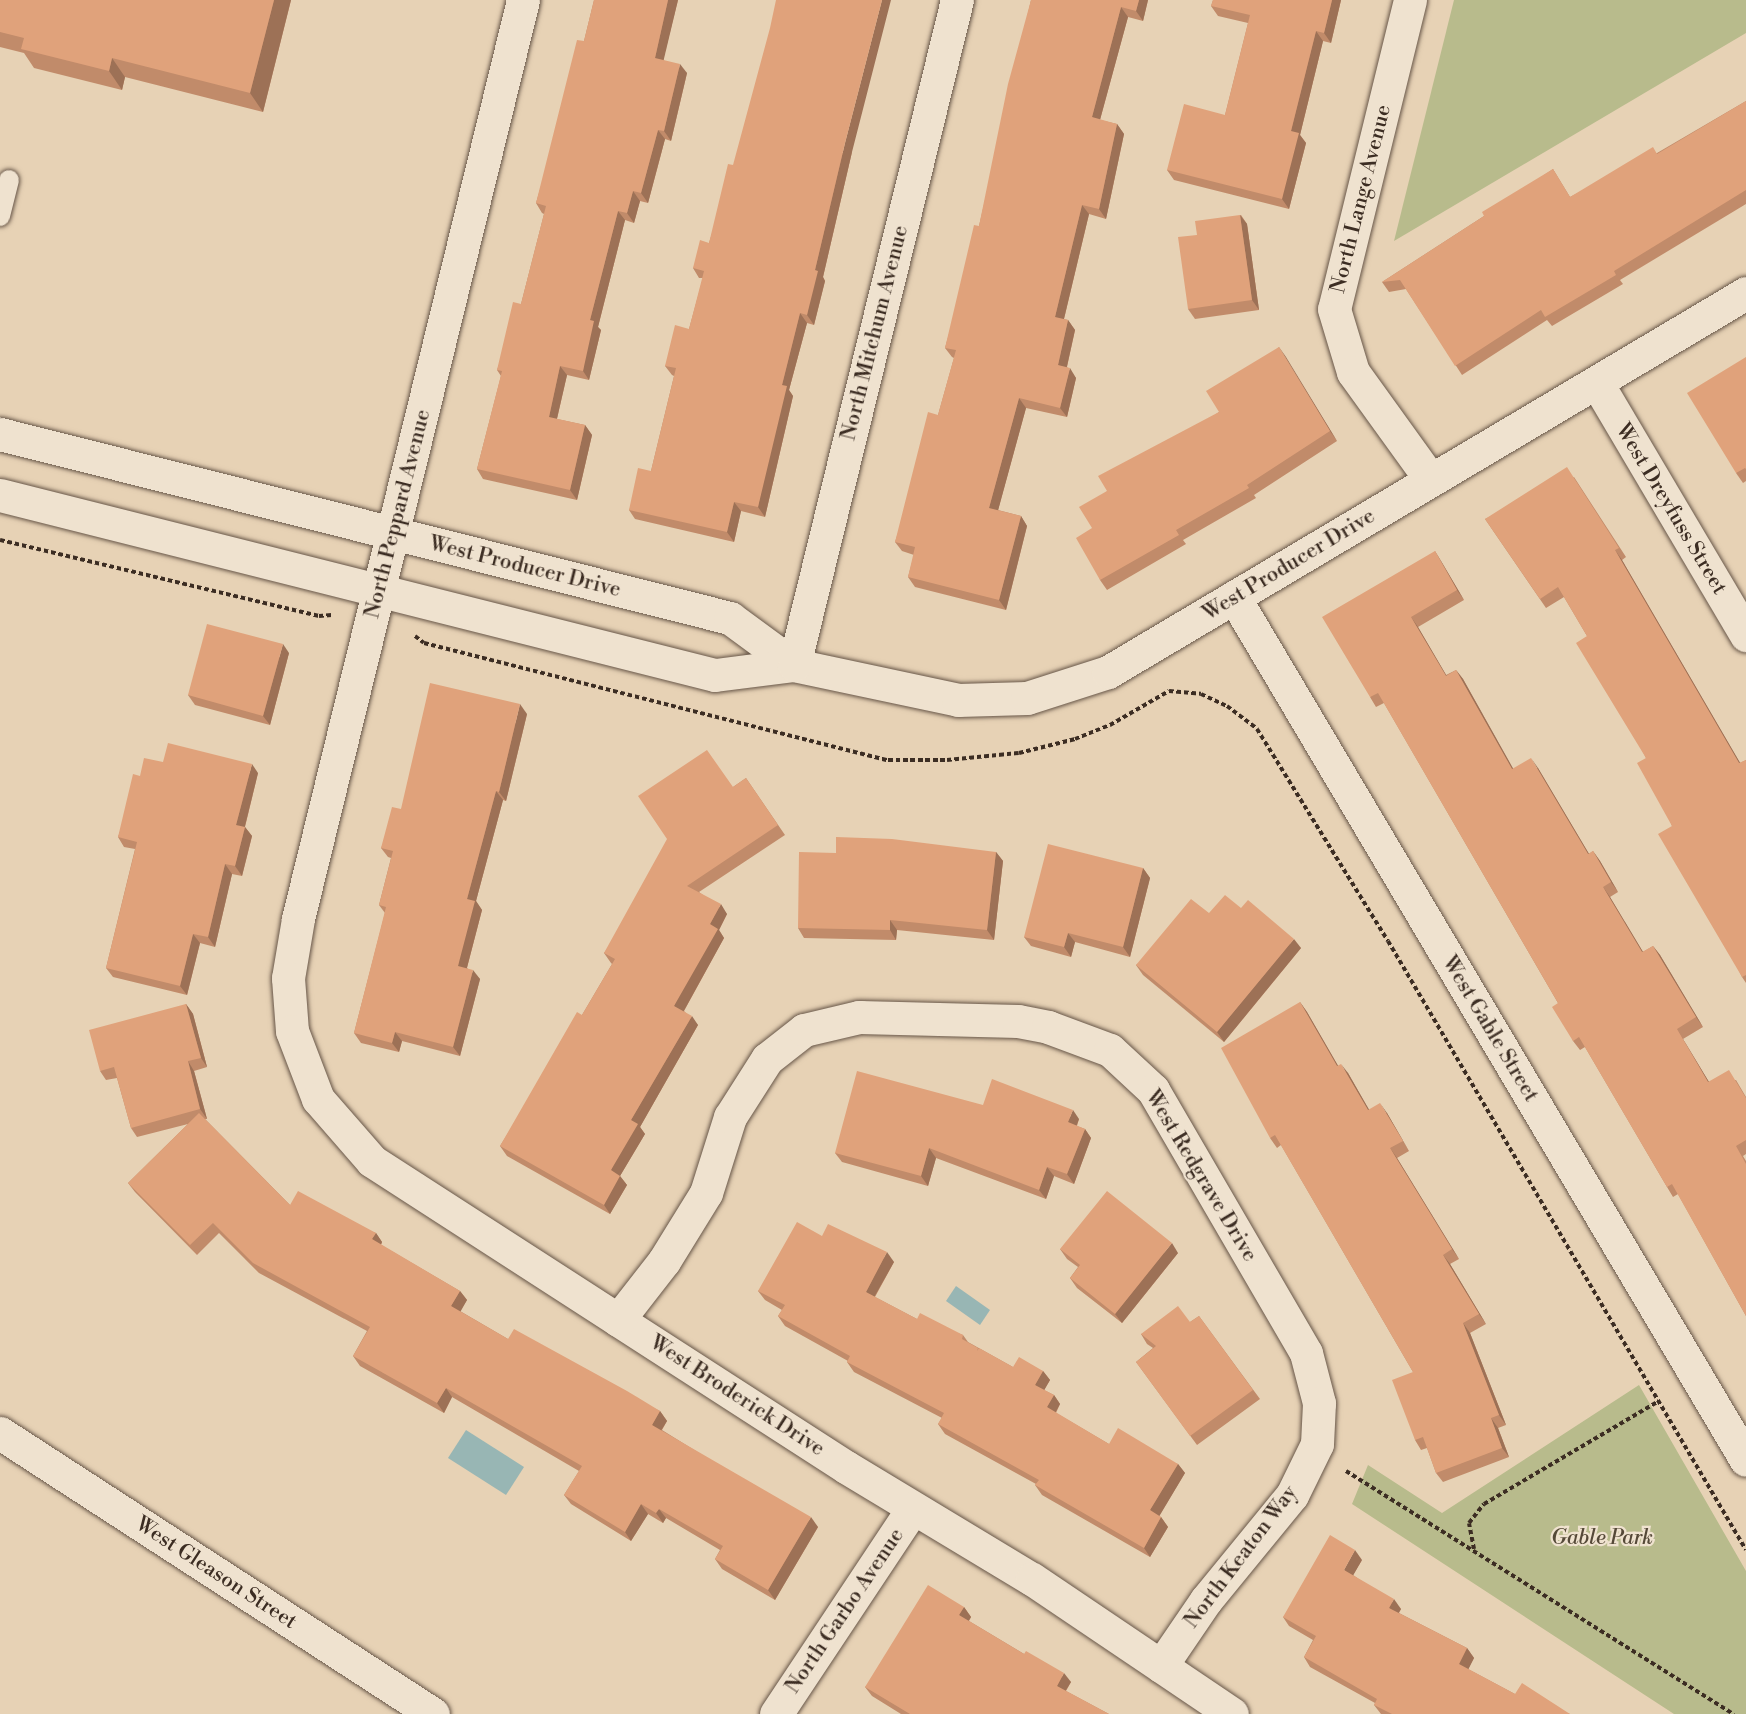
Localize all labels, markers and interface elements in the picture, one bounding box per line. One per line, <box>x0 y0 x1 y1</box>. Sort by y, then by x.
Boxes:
street label: North Lange Avenue <box>1325 102 1397 296</box>
street label: North Mitchum Avenue <box>836 223 914 443</box>
street label: North Peppard Avenue <box>360 407 436 621</box>
street label: West Dreyfuss Street <box>1610 419 1732 599</box>
street label: West Producer Drive <box>1198 504 1380 626</box>
street label: West Producer Drive <box>427 531 623 603</box>
street label: West Gable Street <box>1437 951 1543 1107</box>
street label: West Redgrave Drive <box>1140 1086 1262 1266</box>
street label: West Broderick Drive <box>645 1330 829 1462</box>
street label: North Keaton Way <box>1179 1481 1303 1633</box>
street label: West Gleason Street <box>131 1511 301 1635</box>
street label: North Garbo Avenue <box>780 1524 910 1698</box>
park label: Gable Park <box>1551 1525 1653 1551</box>

